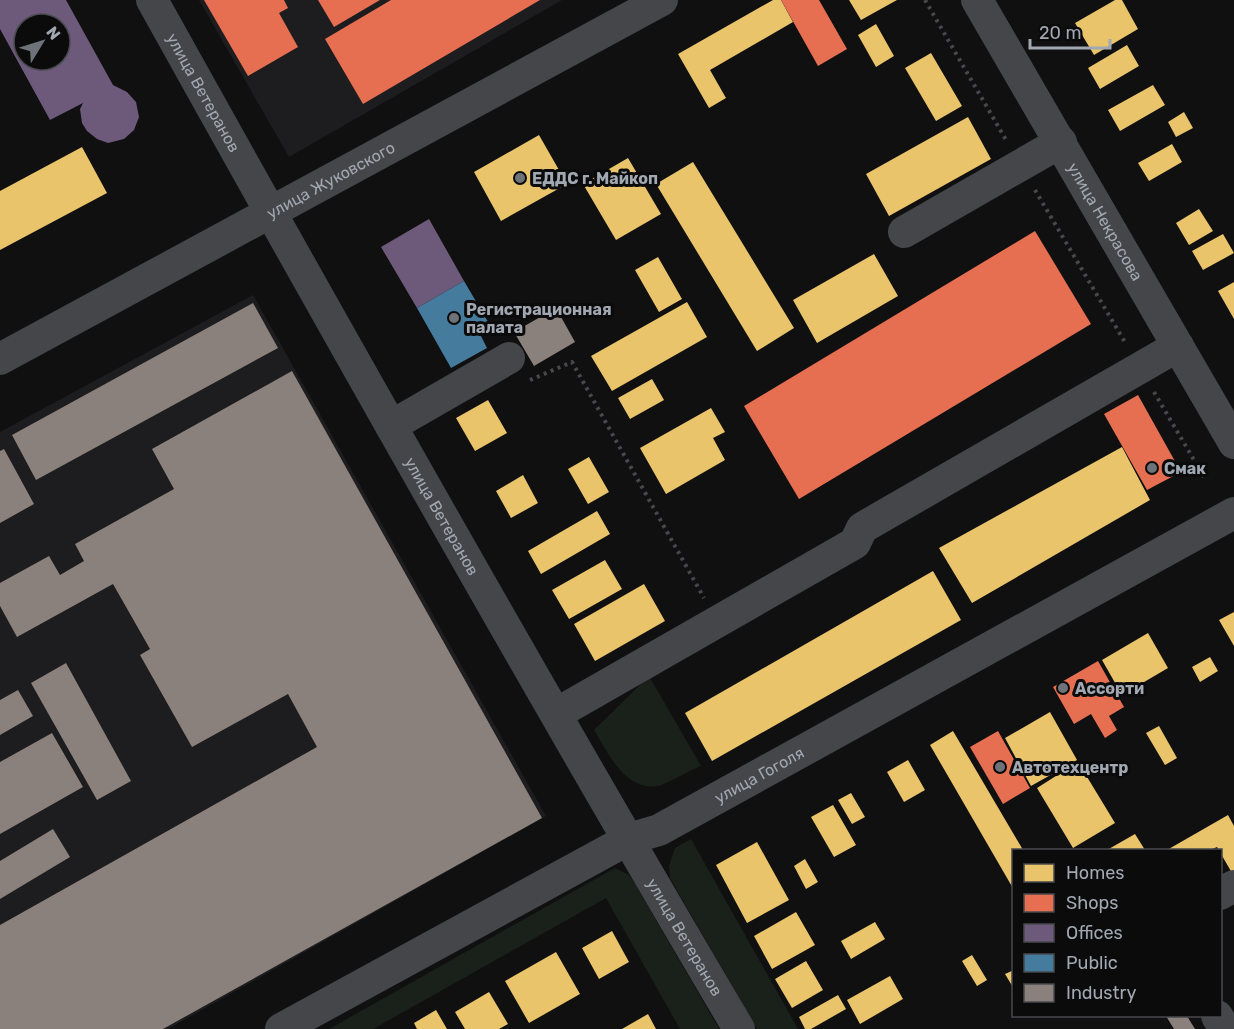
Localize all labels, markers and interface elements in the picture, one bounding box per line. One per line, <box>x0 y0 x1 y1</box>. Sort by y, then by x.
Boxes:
north arrow <box>12 12 72 72</box>
scale bar <box>1030 12 1110 50</box>
text: 20 m <box>1039 22 1081 44</box>
text: N <box>42 23 64 43</box>
street label: улица Ветеранов <box>162 30 244 156</box>
street label: улица Жуковского <box>263 138 398 223</box>
street label: улица Некрасова <box>1063 159 1147 284</box>
place label: ЕДДС г. Майкоп <box>532 169 658 188</box>
marker: ЕДДС г. Майкоп <box>513 171 527 185</box>
place label: Регистрационная палата <box>466 300 612 337</box>
marker: Регистрационная палата <box>447 311 461 325</box>
street label: улица Ветеранов <box>400 454 483 579</box>
place label: Смак <box>1164 459 1206 478</box>
marker: Смак <box>1145 461 1159 475</box>
place label: Ассорти <box>1075 679 1144 698</box>
marker: Ассорти <box>1056 681 1070 695</box>
street label: улица Гоголя <box>711 743 807 808</box>
place label: Автотехцентр <box>1012 758 1128 777</box>
marker: Автотехцентр <box>993 760 1007 774</box>
legend <box>1012 849 1222 1017</box>
text: Homes <box>1066 862 1124 884</box>
street label: улица Ветеранов <box>643 875 726 1000</box>
text: Shops <box>1066 892 1118 914</box>
text: Offices <box>1066 922 1123 944</box>
text: Public <box>1066 952 1118 974</box>
text: Industry <box>1066 982 1136 1004</box>

